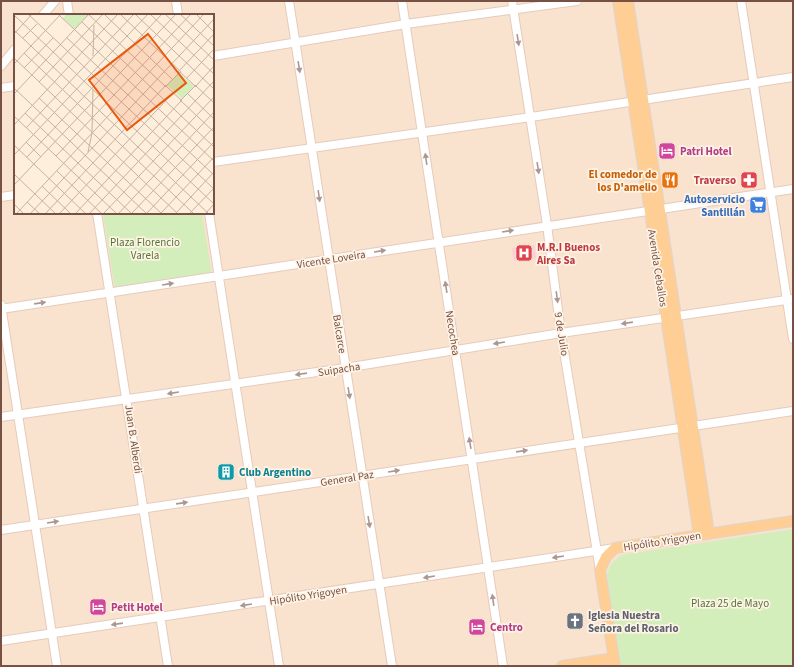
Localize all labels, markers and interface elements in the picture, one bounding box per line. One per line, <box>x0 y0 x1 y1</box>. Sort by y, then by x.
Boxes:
inset map <box>14 14 214 214</box>
one-way arrow <box>515 33 521 46</box>
one-way arrow <box>296 61 302 73</box>
hotel icon: Patri Hotel <box>657 141 677 161</box>
place label: Patri Hotel <box>680 144 733 159</box>
one-way arrow <box>423 153 429 165</box>
one-way arrow <box>535 162 541 174</box>
place label: El comedor de los D'amelio <box>589 167 657 195</box>
restaurant icon: El comedor de los D'amelio <box>660 170 680 190</box>
pharmacy icon: Traverso <box>739 170 759 190</box>
place label: Traverso <box>694 173 736 188</box>
one-way arrow <box>316 190 322 202</box>
place label: Autoservicio Santillán <box>683 192 745 220</box>
supermarket icon: Autoservicio Santillán <box>748 195 768 215</box>
one-way arrow <box>502 228 514 234</box>
street label: Avenida Ceballos <box>644 228 671 308</box>
park label: Plaza Florencio Varela <box>110 235 180 263</box>
place label: M.R.I Buenos Aires Sa <box>536 240 600 268</box>
hospital icon: M.R.I Buenos Aires Sa <box>514 243 534 263</box>
street label: Vicente Loveira <box>296 247 367 272</box>
one-way arrow <box>374 248 386 254</box>
one-way arrow <box>162 281 174 287</box>
one-way arrow <box>443 281 449 293</box>
one-way arrow <box>554 291 560 303</box>
one-way arrow <box>34 300 46 306</box>
street label: Necochea <box>442 310 463 357</box>
street label: 9 de Julio <box>551 311 572 357</box>
street label: Balcarce <box>329 314 350 355</box>
one-way arrow <box>621 320 633 326</box>
one-way arrow <box>493 340 505 346</box>
street label: Suipacha <box>317 359 361 380</box>
one-way arrow <box>295 371 307 377</box>
one-way arrow <box>346 387 352 399</box>
one-way arrow <box>167 390 179 396</box>
street label: Juan B. Alberdi <box>121 404 146 474</box>
one-way arrow <box>467 437 473 450</box>
one-way arrow <box>516 448 528 454</box>
building icon: Club Argentino <box>216 462 236 482</box>
place label: Club Argentino <box>239 465 311 480</box>
street label: General Paz <box>319 467 375 490</box>
one-way arrow <box>388 468 400 474</box>
one-way arrow <box>176 500 188 506</box>
one-way arrow <box>367 516 373 528</box>
one-way arrow <box>47 519 60 525</box>
street label: Hipólito Yrigoyen <box>622 528 702 555</box>
one-way arrow <box>552 554 564 560</box>
one-way arrow <box>423 574 436 580</box>
street label: Hipólito Yrigoyen <box>268 582 348 609</box>
one-way arrow <box>490 594 496 606</box>
park label: Plaza 25 de Mayo <box>691 596 769 611</box>
hotel icon: Petit Hotel <box>88 597 108 617</box>
place label: Petit Hotel <box>111 600 164 615</box>
one-way arrow <box>240 602 252 608</box>
place label: Iglesia Nuestra Señora del Rosario <box>588 608 679 636</box>
church icon: Iglesia Nuestra Señora del Rosario <box>565 611 585 631</box>
hotel icon: Centro <box>467 617 487 637</box>
place label: Centro <box>490 620 523 635</box>
one-way arrow <box>111 621 123 627</box>

